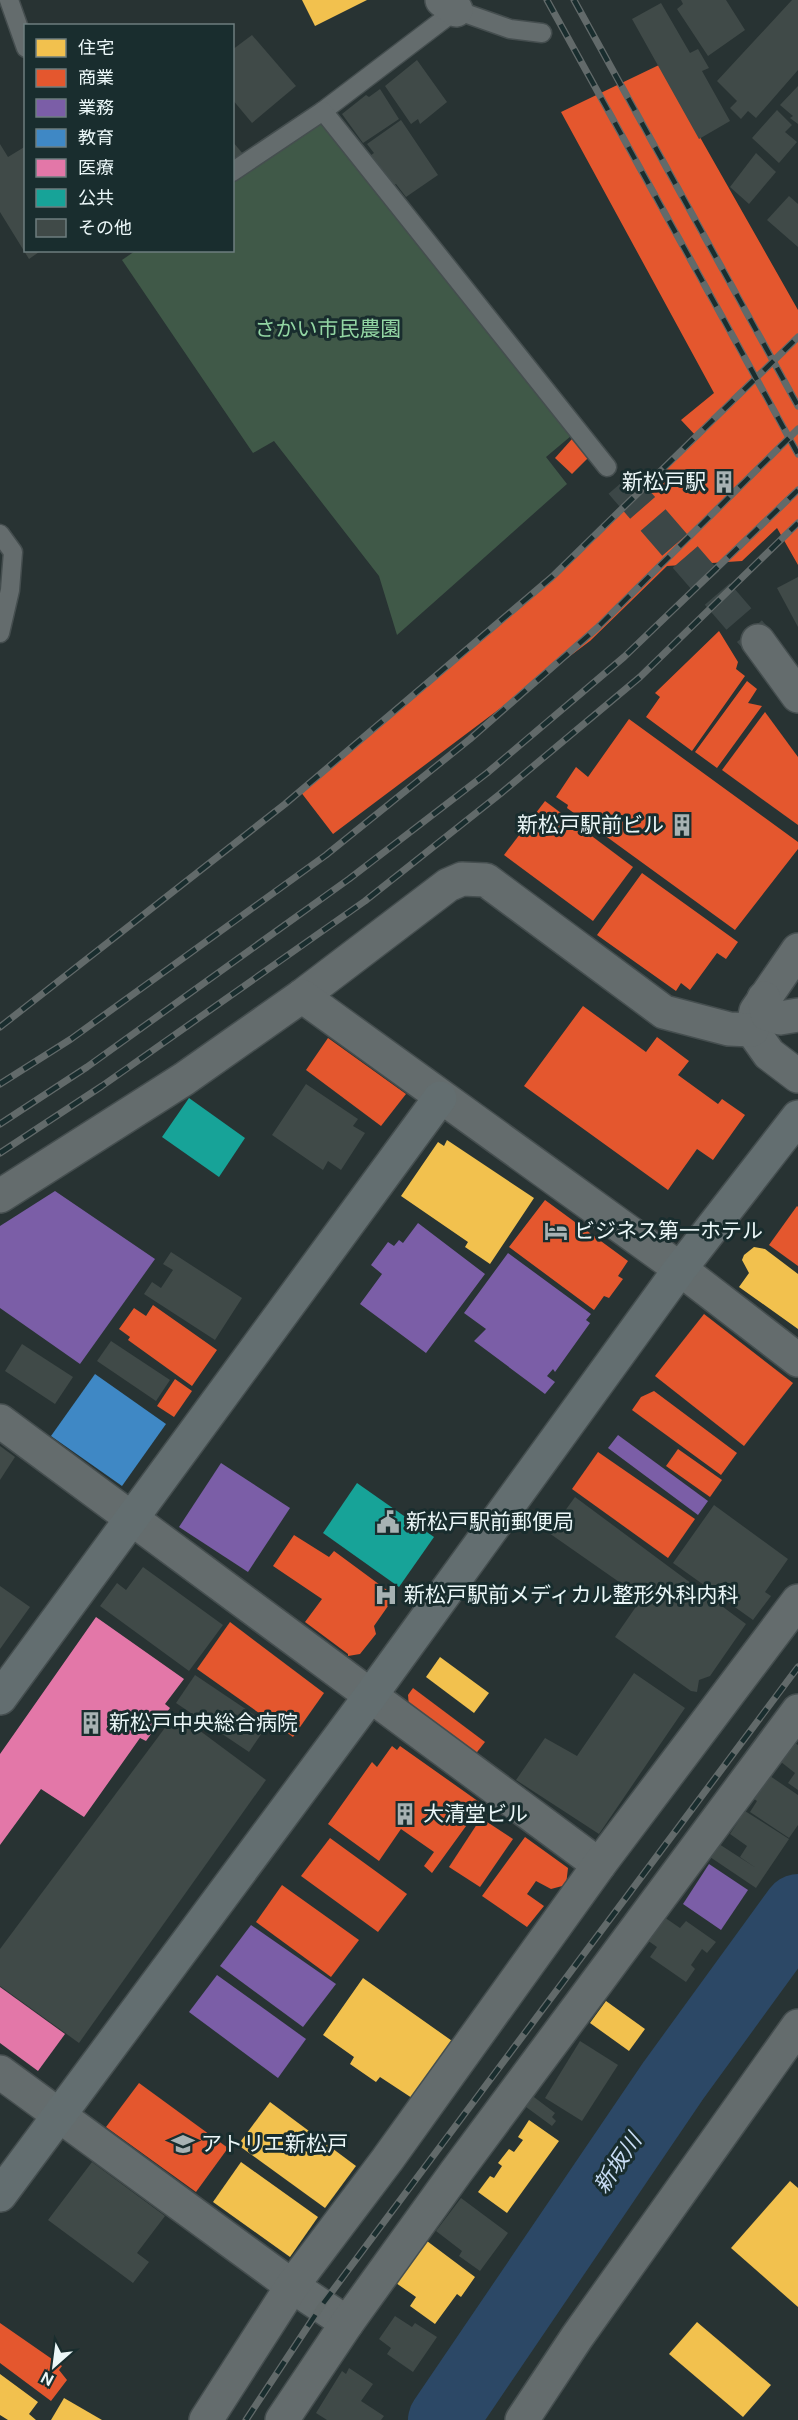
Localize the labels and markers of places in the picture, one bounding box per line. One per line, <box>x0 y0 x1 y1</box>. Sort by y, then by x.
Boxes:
place label: 新松戸駅 <box>622 468 706 496</box>
building icon: 新松戸駅 <box>711 469 737 495</box>
place label: 新松戸駅前ビル <box>517 811 664 839</box>
building icon: 新松戸駅前ビル <box>669 812 695 838</box>
place label: ビジネス第一ホテル <box>574 1217 763 1245</box>
hotel icon: ビジネス第一ホテル <box>543 1218 569 1244</box>
place label: 新松戸駅前郵便局 <box>406 1508 574 1536</box>
public building icon: 新松戸駅前郵便局 <box>375 1509 401 1535</box>
place label: 新松戸駅前メディカル整形外科内科 <box>404 1581 739 1609</box>
hospital icon: 新松戸駅前メディカル整形外科内科 <box>373 1582 399 1608</box>
place label: 新松戸中央総合病院 <box>109 1709 298 1737</box>
building icon: 新松戸中央総合病院 <box>78 1710 104 1736</box>
place label: 大清堂ビル <box>423 1800 528 1828</box>
building icon: 大清堂ビル <box>392 1801 418 1827</box>
place label: アトリエ新松戸 <box>201 2130 348 2158</box>
school or university icon: アトリエ新松戸 <box>170 2131 196 2157</box>

